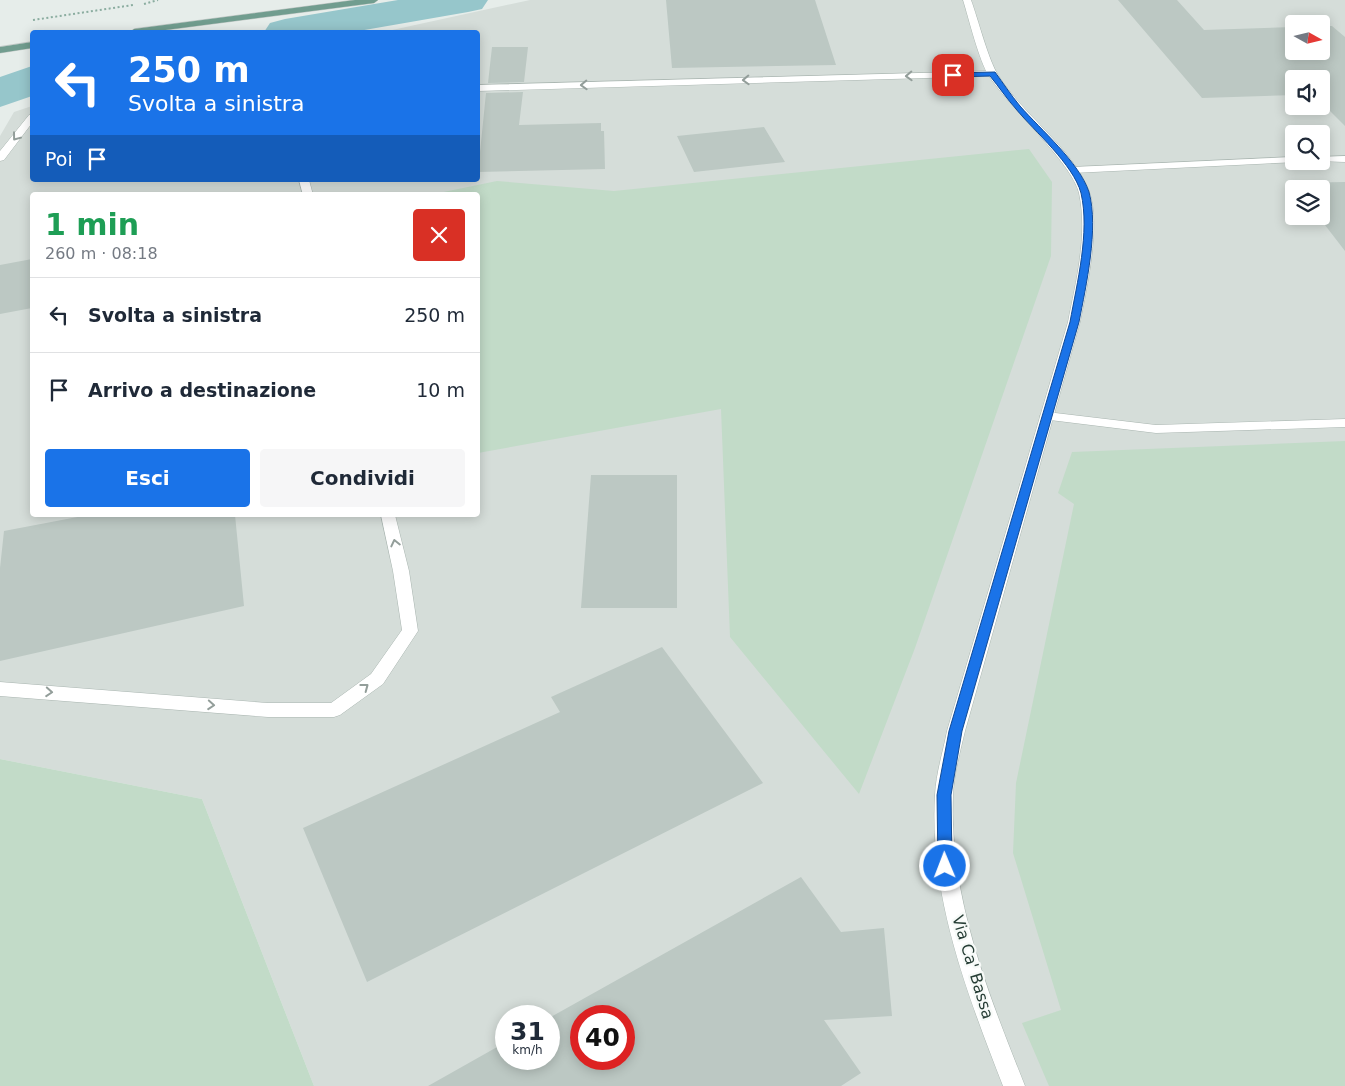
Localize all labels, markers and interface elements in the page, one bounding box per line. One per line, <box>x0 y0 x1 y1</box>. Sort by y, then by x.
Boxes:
north arrow <box>1285 15 1330 60</box>
map controls <box>1285 15 1330 225</box>
icon: left <box>45 50 110 115</box>
text: 250 m <box>128 50 250 90</box>
pin <box>932 54 974 96</box>
icon: arrive <box>939 61 967 89</box>
button: sound <box>1285 70 1330 115</box>
one-way arrow <box>904 71 912 81</box>
one-way arrow <box>742 75 750 86</box>
one-way arrow <box>580 80 588 90</box>
text: Svolta a sinistra <box>128 91 304 116</box>
button: search <box>1285 125 1330 170</box>
one-way arrow <box>13 131 21 140</box>
icon: arrive <box>83 145 111 173</box>
text: Poi <box>45 148 73 170</box>
button: layers <box>1285 180 1330 225</box>
text: 1 min <box>45 207 139 242</box>
button: close <box>413 209 465 261</box>
text: 260 m · 08:18 <box>45 244 158 263</box>
icon: left <box>45 301 73 329</box>
text: Svolta a sinistra <box>88 304 262 326</box>
text: 250 m <box>404 304 465 326</box>
icon: arrive <box>45 376 73 404</box>
text: Arrivo a destinazione <box>88 379 316 401</box>
text: 10 m <box>416 379 465 401</box>
button: Esci <box>45 449 250 507</box>
button: Condividi <box>260 449 465 507</box>
one-way arrow <box>390 538 401 547</box>
one-way arrow <box>359 685 368 693</box>
one-way arrow <box>45 687 53 698</box>
one-way arrow <box>207 700 215 711</box>
position arrow <box>918 839 970 891</box>
street label: Via Ca' Bassa <box>948 913 998 1021</box>
speed limit sign: 40 <box>570 1005 635 1070</box>
text: 31 <box>510 1017 545 1046</box>
text: km/h <box>512 1043 543 1057</box>

